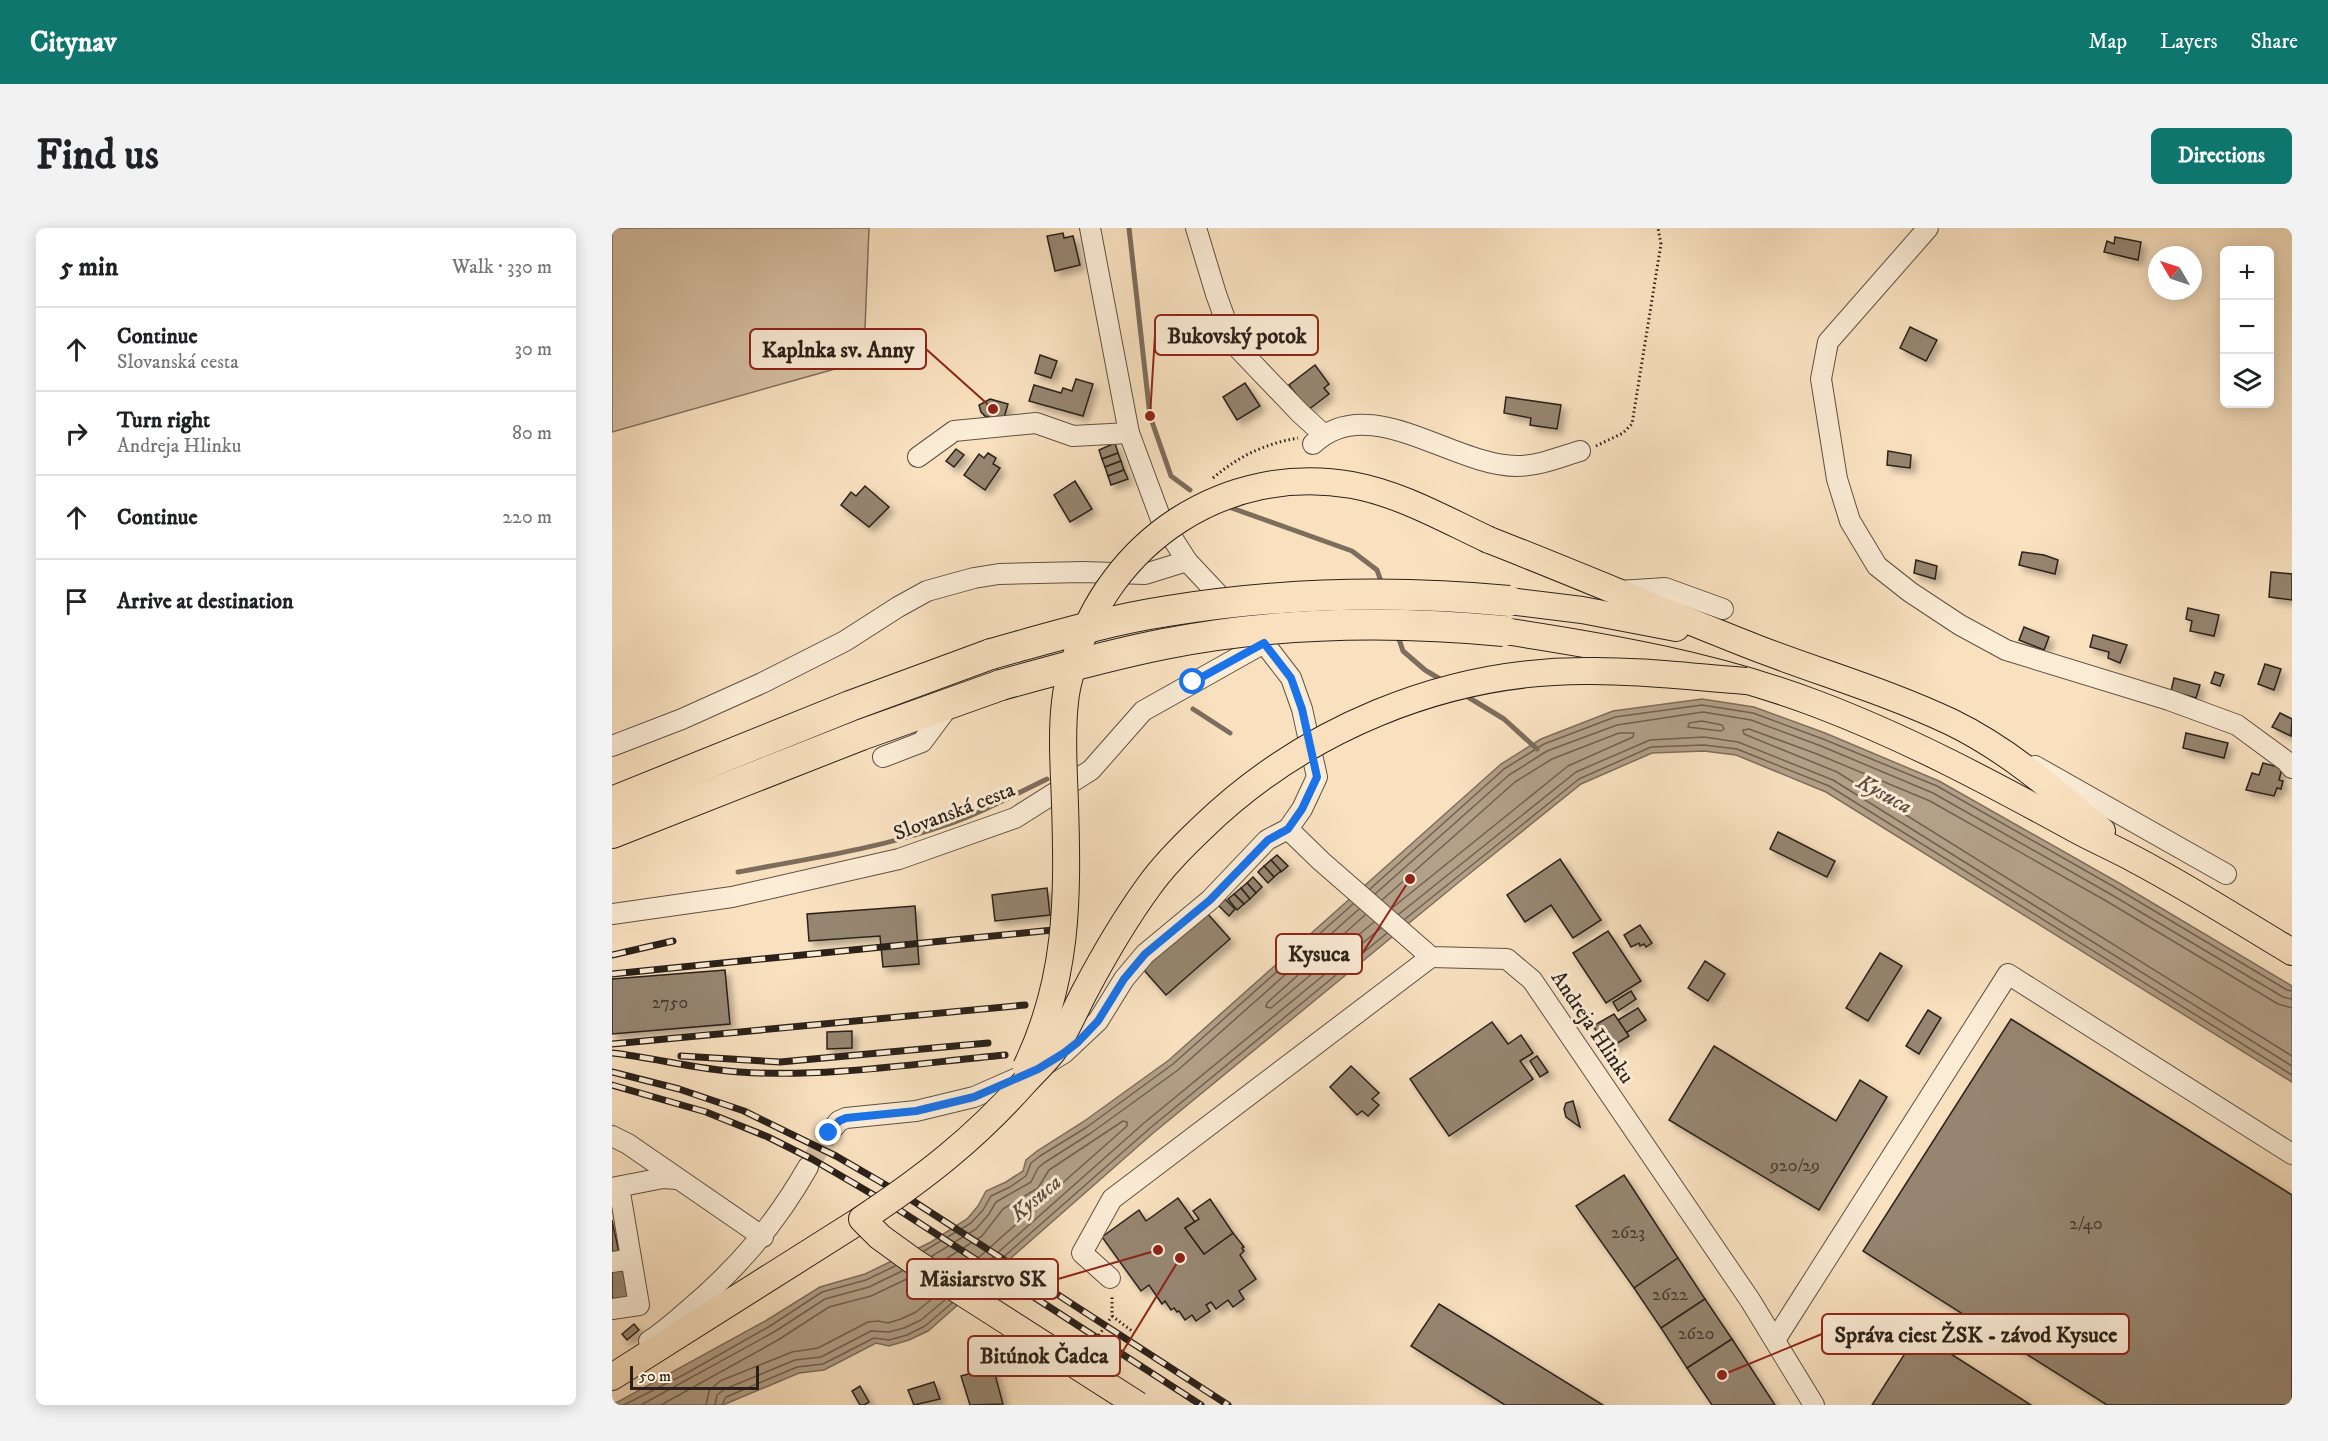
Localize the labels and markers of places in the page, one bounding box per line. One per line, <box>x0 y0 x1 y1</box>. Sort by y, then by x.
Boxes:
callout: Bukovský potok <box>1155 315 1318 355</box>
callout: Kaplnka sv. Anny <box>750 329 926 369</box>
callout: Kysuca <box>1276 934 1362 974</box>
callout: Mäsiarstvo SK <box>907 1259 1058 1299</box>
callout: Správa ciest ŽSK - závod Kysuce <box>1822 1314 2129 1354</box>
callout: Bitúnok Čadca <box>968 1336 1120 1376</box>

